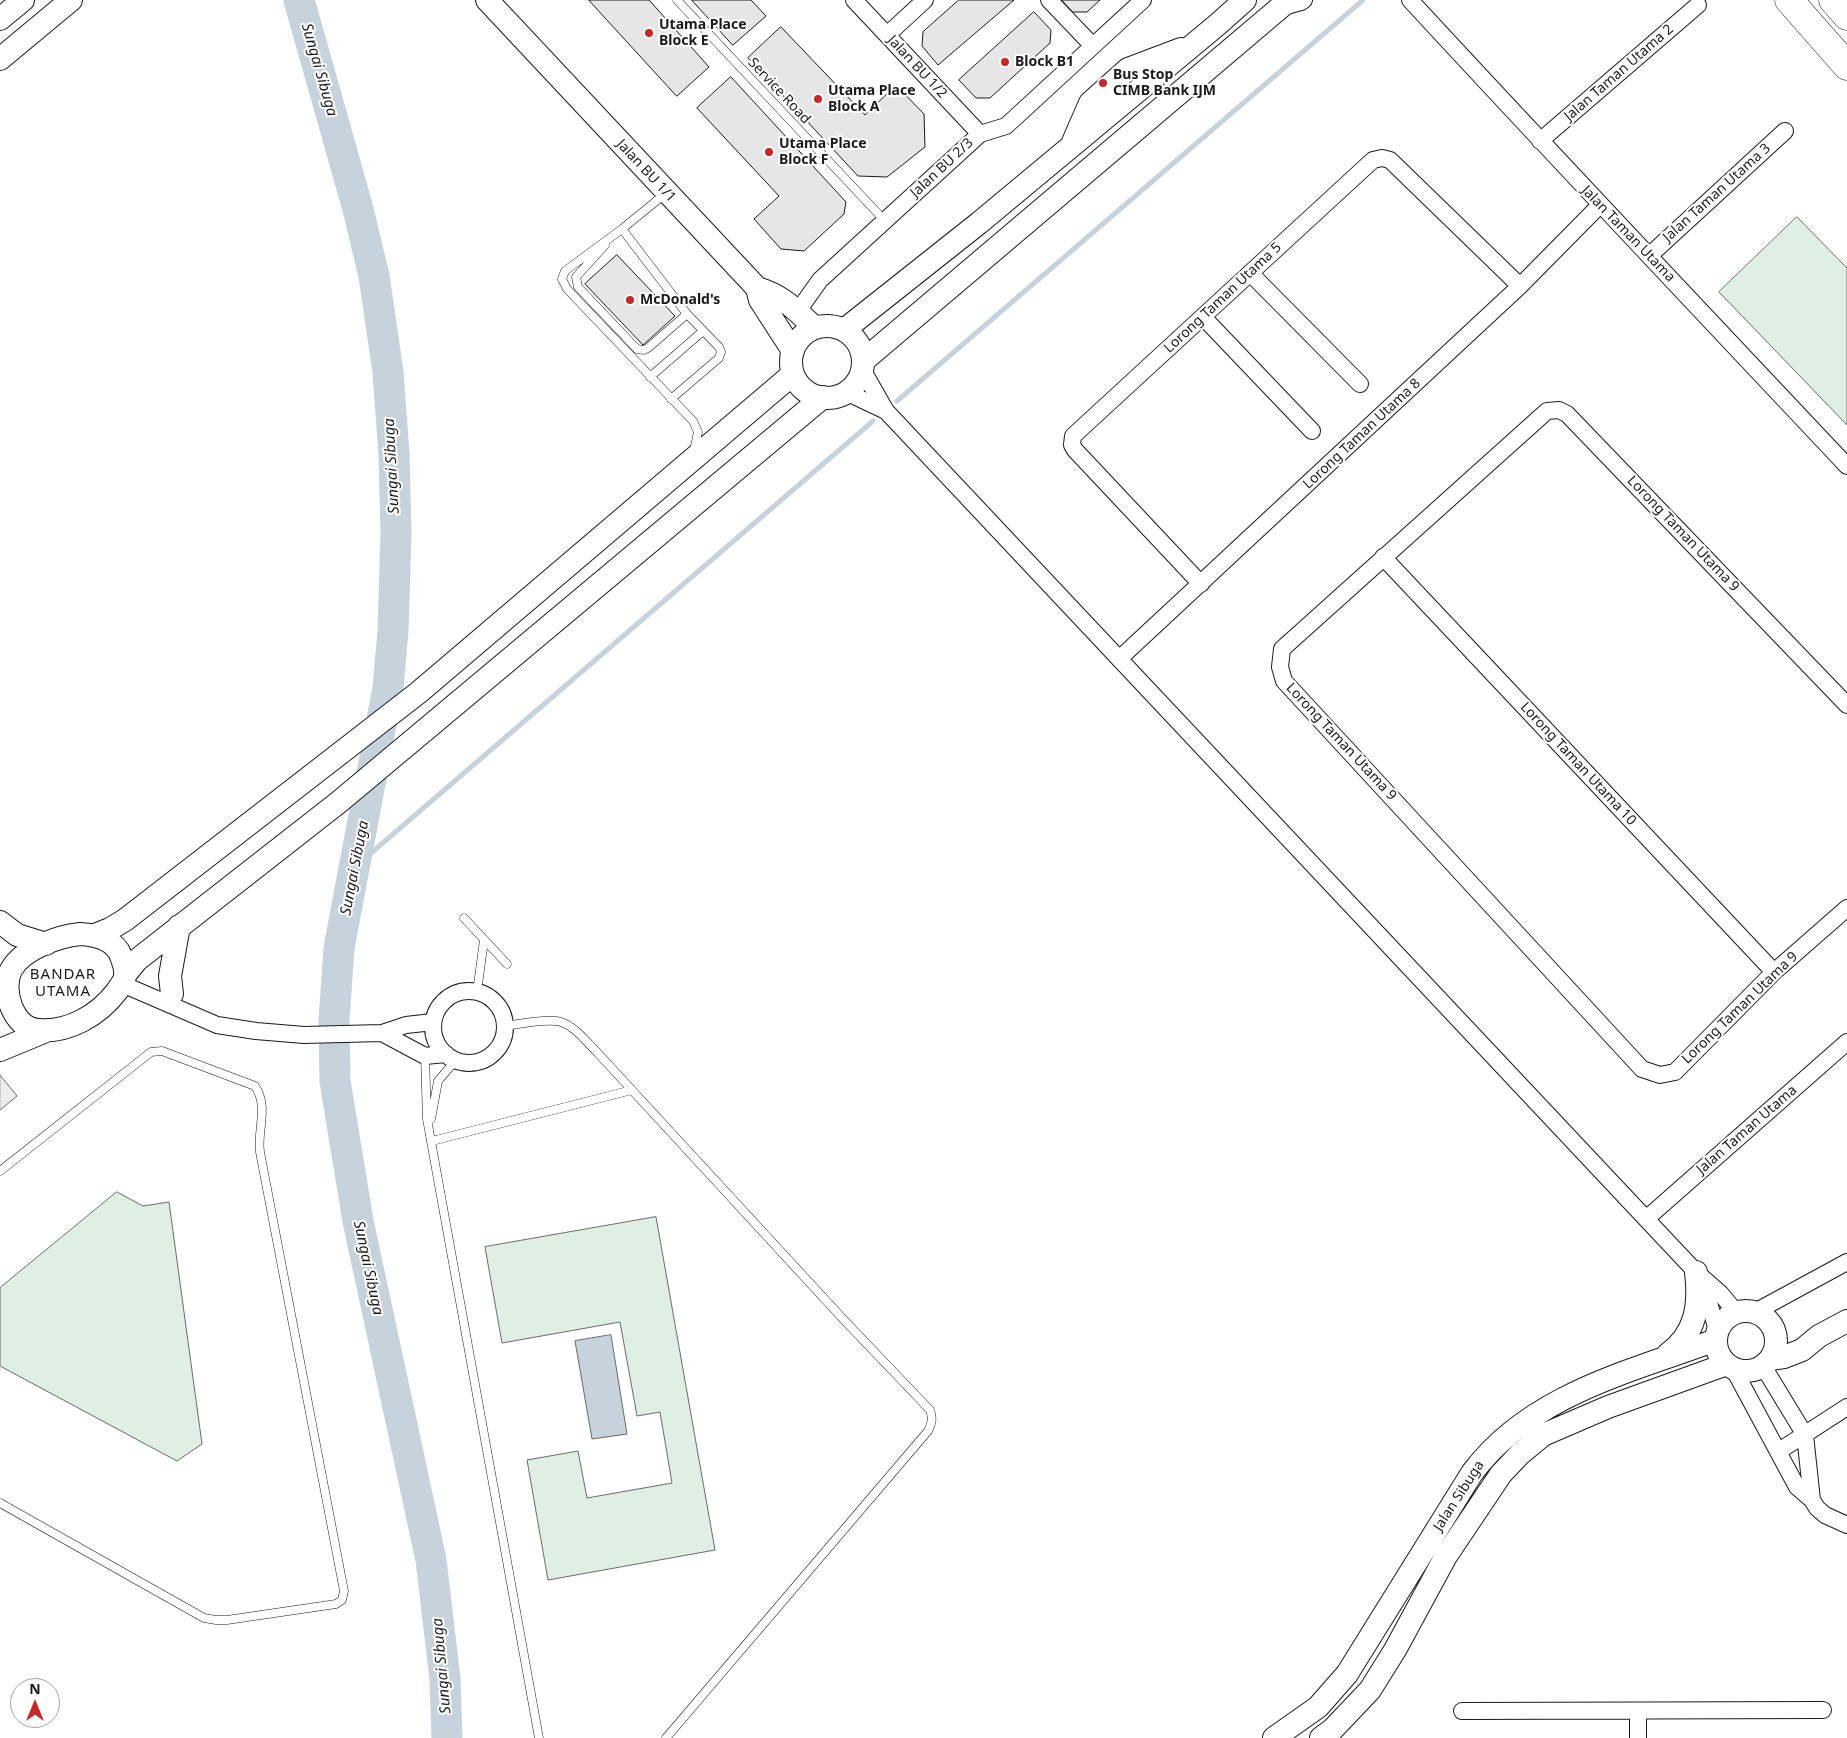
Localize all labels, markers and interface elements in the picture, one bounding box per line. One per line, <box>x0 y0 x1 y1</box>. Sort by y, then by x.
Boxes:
place label: Utama Place Block E <box>659 17 747 49</box>
water label: Sungai Sibuga <box>297 21 341 119</box>
street label: Jalan Taman Utama 2 <box>1561 21 1677 125</box>
marker: Utama Place Block E <box>643 27 655 39</box>
street label: Jalan BU 1/2 <box>884 32 950 102</box>
place label: Block B1 <box>1015 54 1074 70</box>
street label: Service Road <box>744 55 814 127</box>
marker: Block B1 <box>999 56 1011 68</box>
place label: Bus Stop CIMB Bank IJM <box>1113 67 1216 100</box>
marker: Bus Stop CIMB Bank IJM <box>1097 77 1109 89</box>
place label: Utama Place Block A <box>828 83 916 115</box>
marker: Utama Place Block A <box>812 93 824 105</box>
street label: Jalan BU 2/3 <box>907 135 977 201</box>
street label: Jalan BU 1/1 <box>613 136 679 206</box>
place label: Utama Place Block F <box>779 136 867 168</box>
street label: Jalan Taman Utama 3 <box>1660 140 1774 246</box>
marker: Utama Place Block F <box>763 146 775 158</box>
street label: Jalan Taman Utama <box>1578 182 1678 286</box>
street label: Lorong Taman Utama 5 <box>1161 239 1285 357</box>
place label: McDonald's <box>640 292 720 308</box>
marker: McDonald's <box>624 294 636 306</box>
street label: Lorong Taman Utama 8 <box>1300 375 1424 493</box>
water label: Sungai Sibuga <box>381 418 403 514</box>
street label: Lorong Taman Utama 9 <box>1623 473 1743 595</box>
street label: Lorong Taman Utama 9 <box>1282 680 1400 804</box>
street label: Lorong Taman Utama 10 <box>1517 699 1639 829</box>
water label: Sungai Sibuga <box>337 819 373 917</box>
street label: Lorong Taman Utama 9 <box>1679 948 1801 1068</box>
district label: BANDAR UTAMA <box>29 966 97 1001</box>
street label: Jalan Taman Utama <box>1693 1082 1801 1178</box>
water label: Sungai Sibuga <box>349 1219 387 1317</box>
street label: Jalan Sibuga <box>1430 1458 1488 1534</box>
water label: Sungai Sibuga <box>429 1617 455 1715</box>
north arrow <box>10 1678 60 1728</box>
text: N <box>29 1679 41 1698</box>

